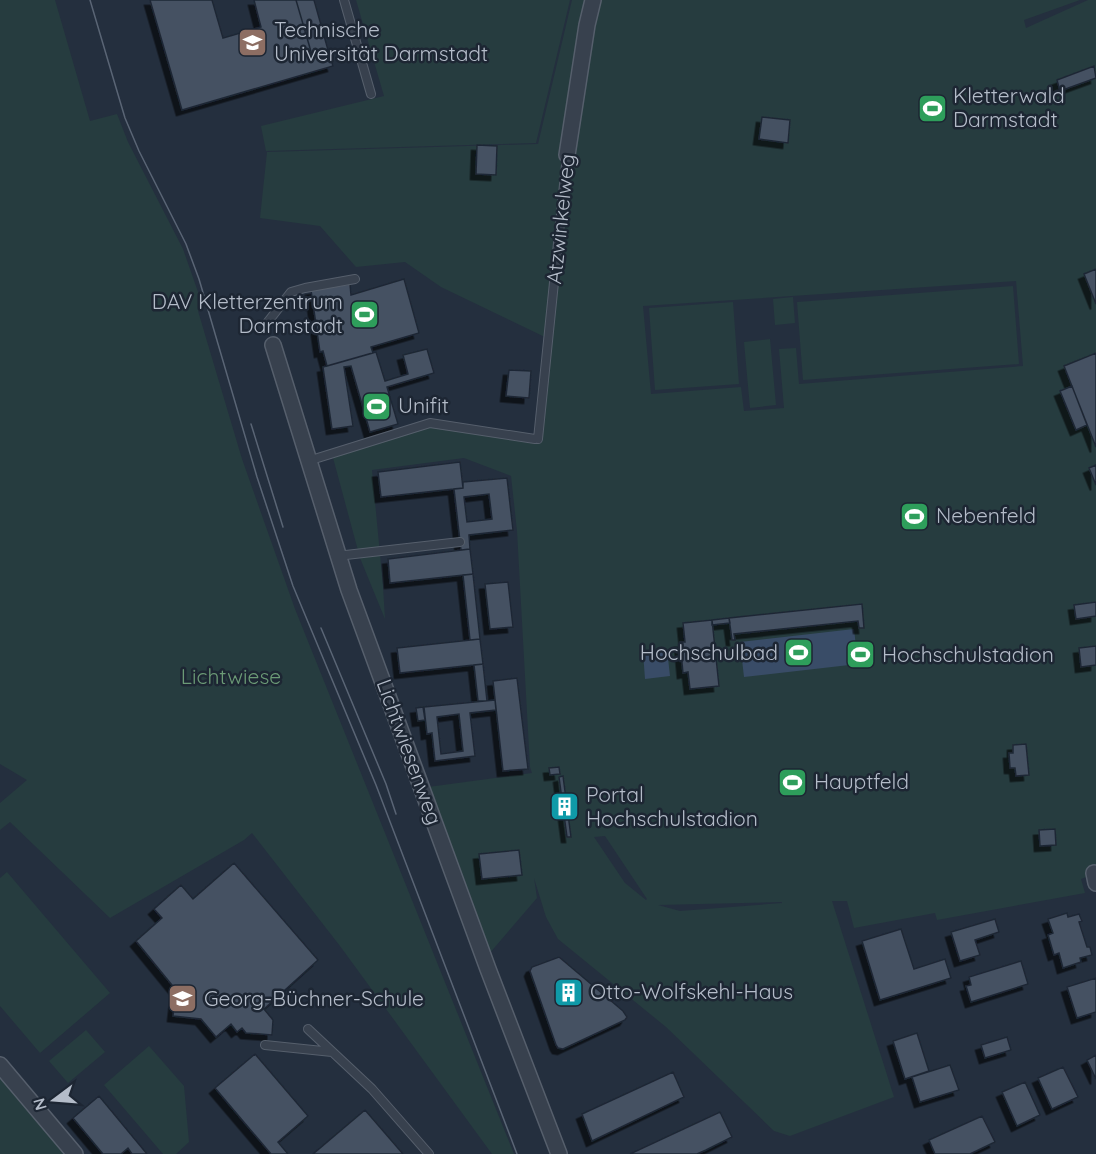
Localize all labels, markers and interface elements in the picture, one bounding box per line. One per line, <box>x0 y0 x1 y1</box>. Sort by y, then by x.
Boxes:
place label: Technische Universität Darmstadt <box>274 16 488 66</box>
school or university icon: Technische Universität Darmstadt <box>237 26 269 58</box>
place label: Kletterwald Darmstadt <box>953 82 1065 132</box>
sports icon: Kletterwald Darmstadt <box>916 92 948 124</box>
street label: Atzwinkelweg <box>540 152 580 285</box>
place label: DAV Kletterzentrum Darmstadt <box>152 288 343 338</box>
sports icon: DAV Kletterzentrum Darmstadt <box>348 298 380 330</box>
sports icon: Unifit <box>361 390 393 422</box>
place label: Unifit <box>398 392 449 418</box>
sports icon: Nebenfeld <box>899 500 931 532</box>
place label: Nebenfeld <box>936 502 1036 528</box>
sports icon: Hochschulbad <box>783 637 815 669</box>
place label: Hochschulbad <box>640 639 778 665</box>
sports icon: Hochschulstadion <box>845 639 877 671</box>
place label: Hochschulstadion <box>882 641 1054 667</box>
park label: Lichtwiese <box>181 663 281 689</box>
street label: Lichtwiesenweg <box>372 675 448 828</box>
sports icon: Hauptfeld <box>777 766 809 798</box>
place label: Hauptfeld <box>814 768 909 794</box>
place label: Portal Hochschulstadion <box>586 781 758 831</box>
building icon: Portal Hochschulstadion <box>549 791 581 823</box>
building icon: Otto-Wolfskehl-Haus <box>553 976 585 1008</box>
place label: Otto-Wolfskehl-Haus <box>590 978 793 1004</box>
school or university icon: Georg-Büchner-Schule <box>167 983 199 1015</box>
place label: Georg-Büchner-Schule <box>204 985 424 1011</box>
north arrow <box>24 1070 84 1130</box>
text: N <box>28 1096 51 1113</box>

